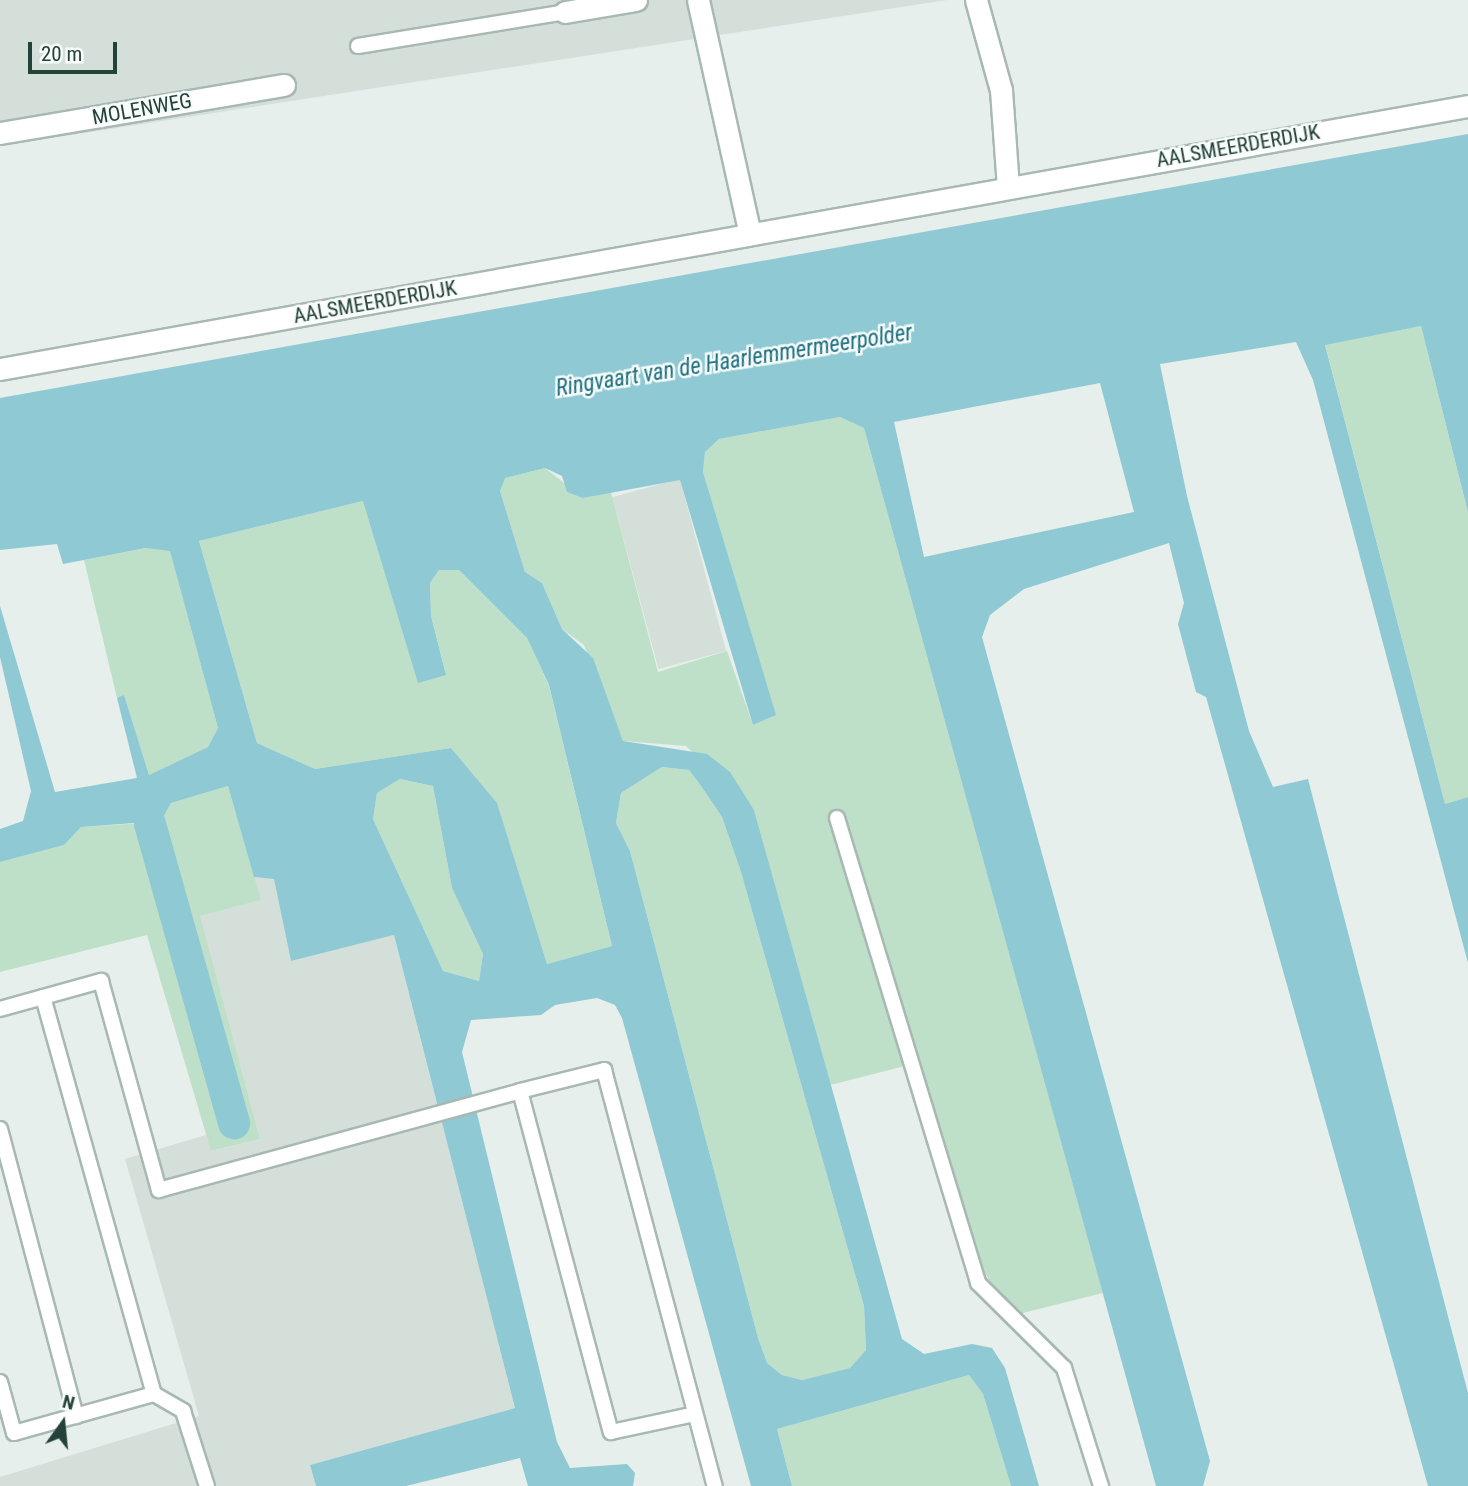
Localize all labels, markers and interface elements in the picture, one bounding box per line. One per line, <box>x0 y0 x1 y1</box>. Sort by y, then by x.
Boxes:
scale bar <box>32 28 121 72</box>
text: 20 m <box>41 42 82 66</box>
street label: MOLENWEG <box>90 88 194 130</box>
street label: AALSMEERDERDIJK <box>1154 119 1322 173</box>
street label: AALSMEERDERDIJK <box>291 275 459 329</box>
water label: Ringvaart van de Haarlemmermeerpolder <box>554 319 914 403</box>
north arrow <box>28 1388 98 1458</box>
text: N <box>60 1390 77 1415</box>

